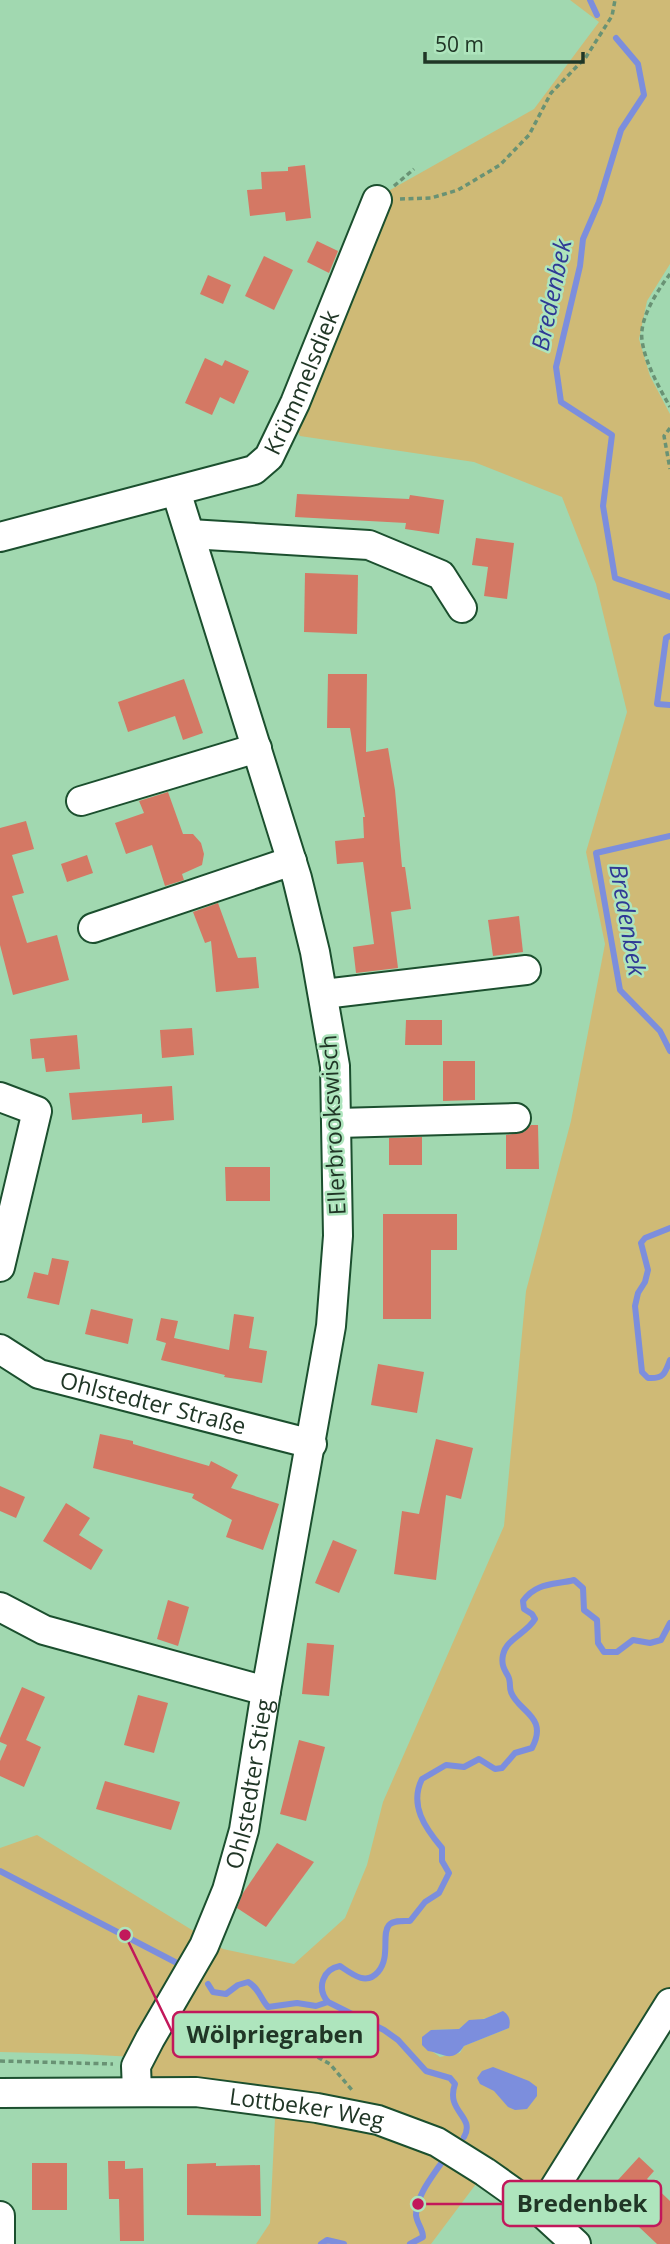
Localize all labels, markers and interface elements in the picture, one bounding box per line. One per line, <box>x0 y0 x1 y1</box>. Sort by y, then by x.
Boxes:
scale bar <box>425 21 582 65</box>
text: 50 m <box>435 30 484 58</box>
water label: Bredenbek <box>523 235 579 353</box>
street label: Krümmelsdiek <box>255 305 346 460</box>
water label: Bredenbek <box>602 861 655 980</box>
street label: Ellerbrookswisch <box>311 1034 353 1216</box>
street label: Ohlstedter Straße <box>57 1363 250 1441</box>
street label: Ohlstedter Stieg <box>217 1696 280 1873</box>
callout: Wölpriegraben <box>173 2012 378 2057</box>
text: Wölpriegraben <box>186 2017 364 2050</box>
street label: Lottbeker Weg <box>228 2080 388 2136</box>
callout: Bredenbek <box>503 2181 661 2226</box>
text: Bredenbek <box>517 2186 647 2219</box>

